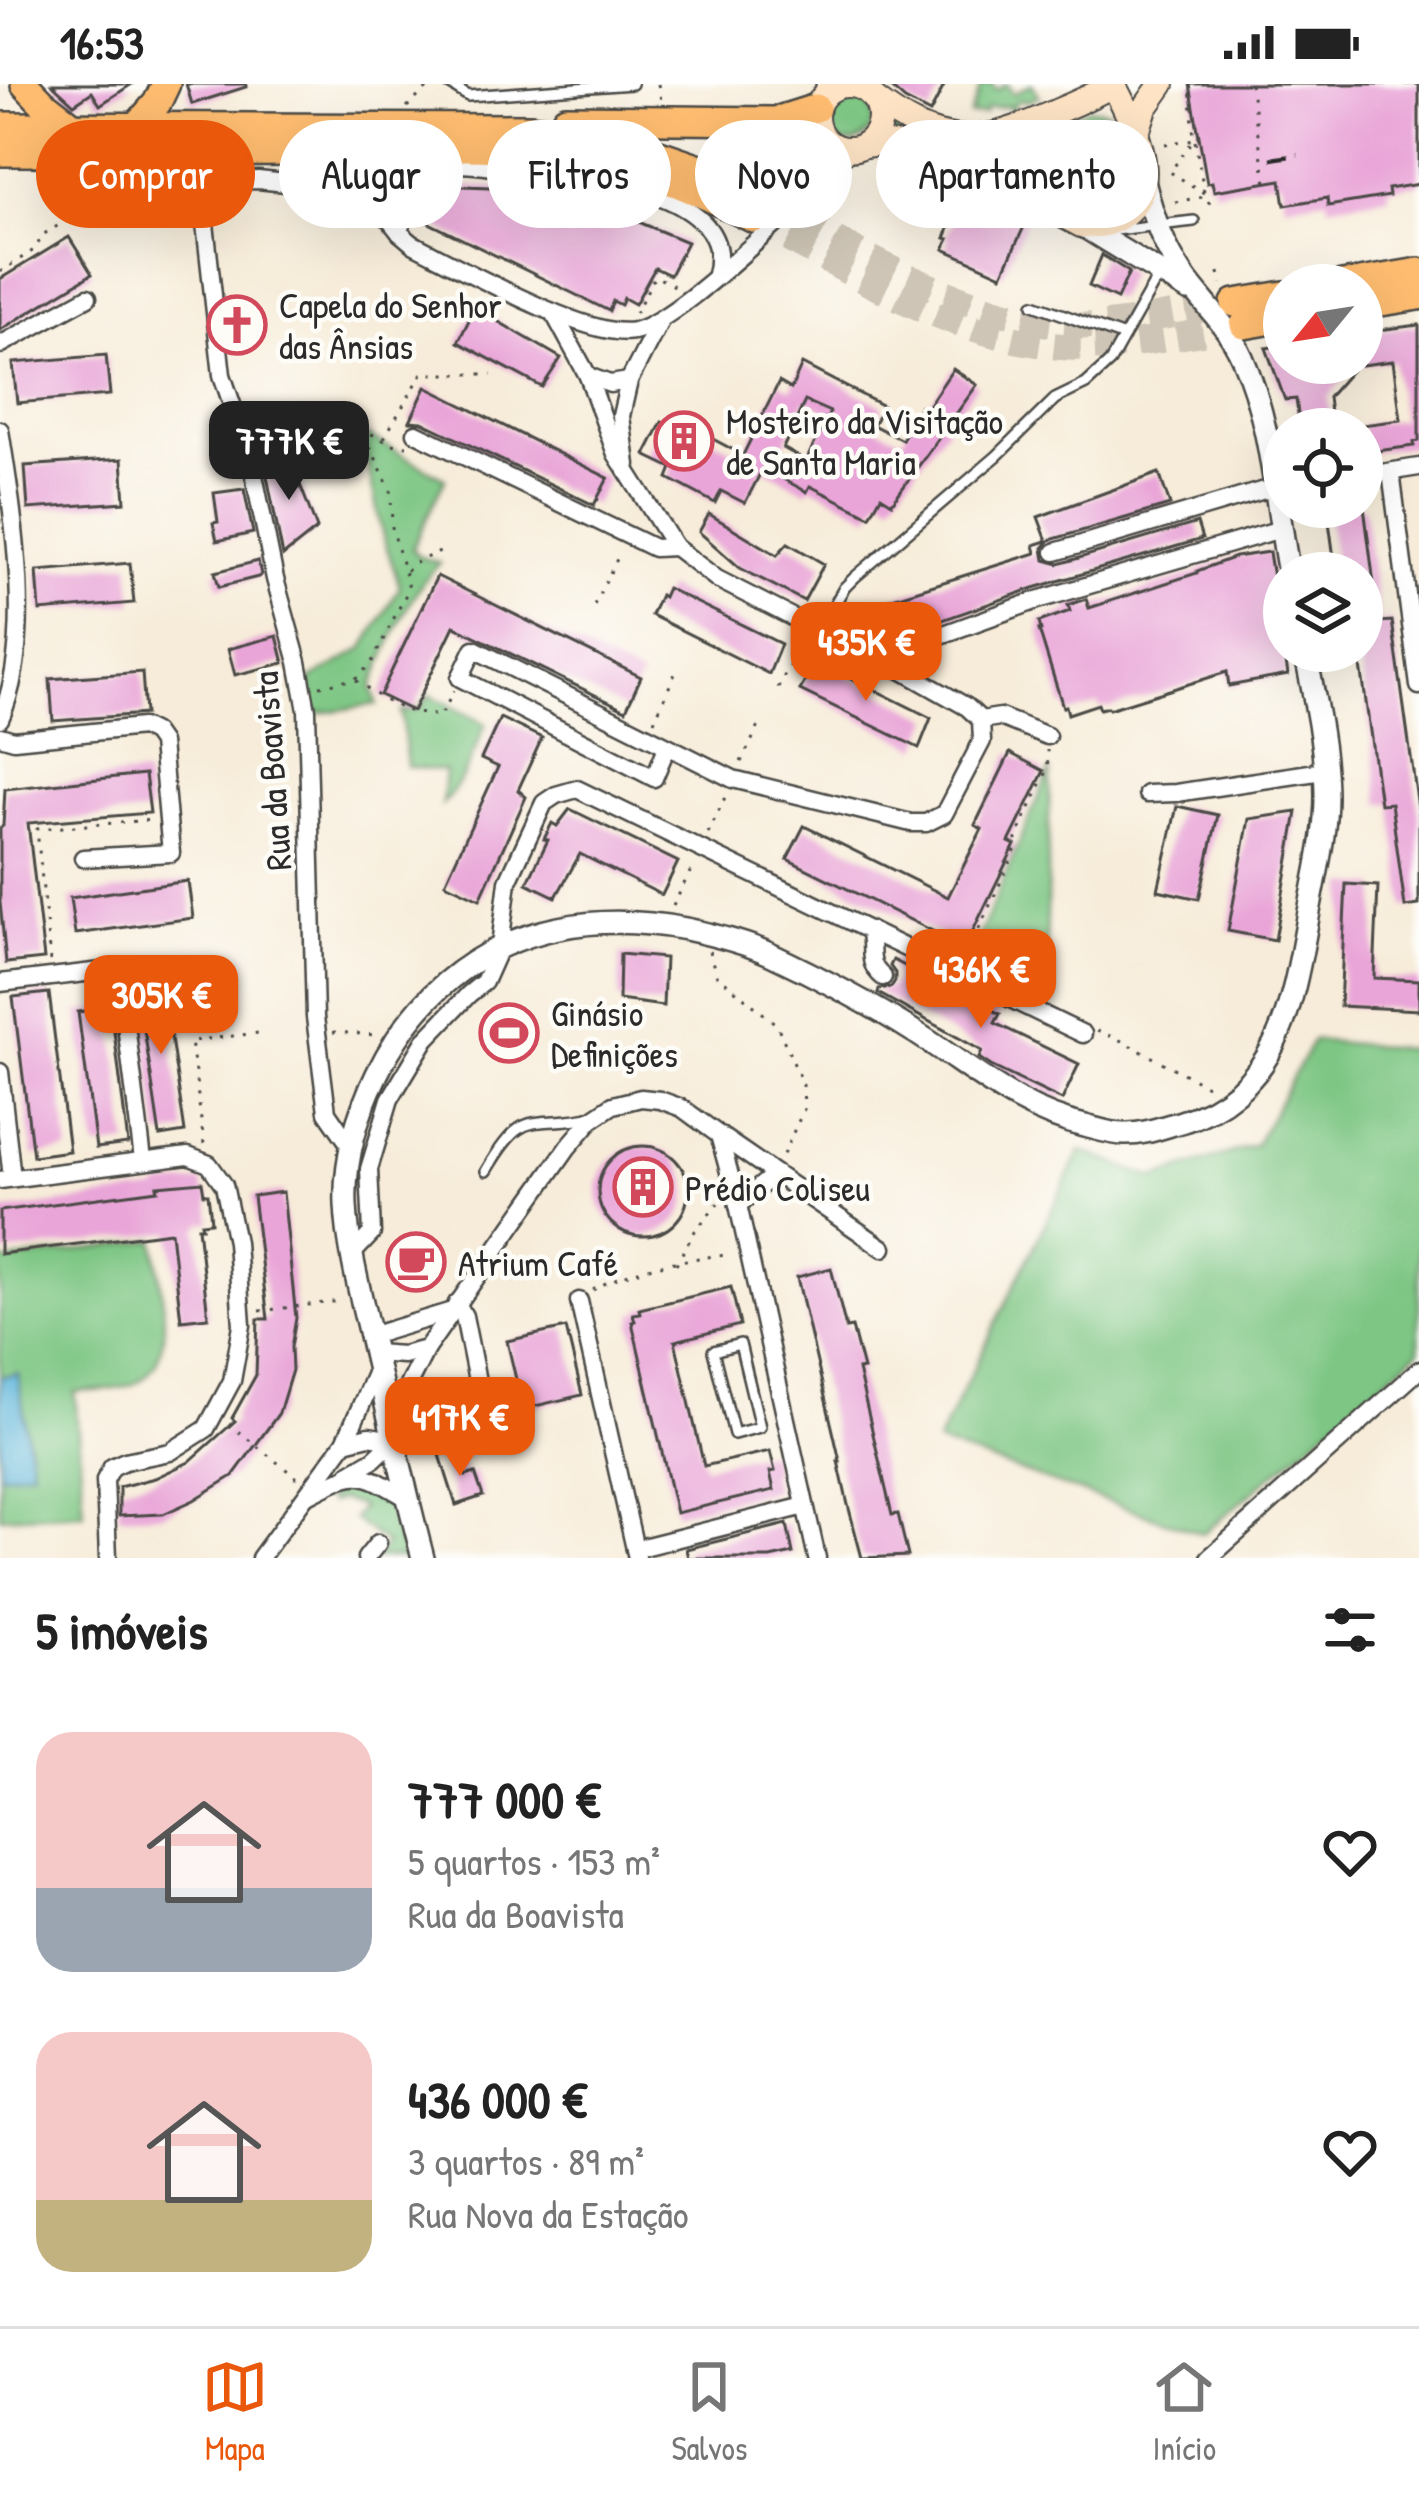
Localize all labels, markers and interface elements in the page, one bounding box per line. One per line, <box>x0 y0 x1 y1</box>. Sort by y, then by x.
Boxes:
text: 16:53 <box>60 12 144 73</box>
chip: Comprar <box>36 120 255 228</box>
chip: Alugar <box>279 120 463 228</box>
chip: Filtros <box>487 120 671 228</box>
chip: Novo <box>695 120 852 228</box>
chip: Apartamento <box>876 120 1158 228</box>
north arrow <box>1263 264 1383 384</box>
map controls <box>1263 264 1383 672</box>
place label: Capela do Senhor das Ânsias <box>279 280 502 370</box>
church icon: Capela do Senhor das Ânsias <box>206 294 268 356</box>
place label: Mosteiro da Visitação de Santa Maria <box>726 396 1003 486</box>
pin: 777K € <box>191 401 387 503</box>
button: locate <box>1263 408 1383 528</box>
building icon: Mosteiro da Visitação de Santa Maria <box>653 410 715 472</box>
text: 777K € <box>236 413 342 466</box>
button: layers <box>1263 552 1383 672</box>
pin: 435K € <box>768 602 964 704</box>
text: 435K € <box>818 614 914 667</box>
street label: Rua da Boavista <box>240 670 302 872</box>
pin: 436K € <box>883 929 1079 1031</box>
text: 436K € <box>933 941 1029 994</box>
pin: 305K € <box>63 955 259 1057</box>
text: 305K € <box>111 967 211 1020</box>
place label: Ginásio Definições <box>551 988 678 1078</box>
sports icon: Ginásio Definições <box>478 1002 540 1064</box>
building icon: Prédio Coliseu <box>612 1156 674 1218</box>
place label: Prédio Coliseu <box>685 1163 870 1212</box>
cafe icon: Atrium Café <box>385 1231 447 1293</box>
place label: Atrium Café <box>458 1238 618 1287</box>
pin: 417K € <box>362 1377 558 1479</box>
text: 417K € <box>412 1389 508 1442</box>
text: 5 imóveis <box>36 1596 208 1665</box>
icon: filters <box>1317 1597 1383 1663</box>
text: 777 000 € <box>408 1765 600 1834</box>
icon: home <box>132 1780 276 1924</box>
icon: heart <box>1317 1819 1383 1885</box>
text: 5 quartos · 153 m² <box>408 1834 660 1887</box>
text: Rua da Boavista <box>408 1887 624 1940</box>
text: 436 000 € <box>408 2065 587 2134</box>
icon: home <box>132 2080 276 2224</box>
icon: heart <box>1317 2119 1383 2185</box>
text: 3 quartos · 89 m² <box>408 2134 644 2187</box>
text: Rua Nova da Estação <box>408 2187 688 2240</box>
tab: Mapa <box>202 2354 268 2470</box>
tab: Salvos <box>671 2354 748 2470</box>
tab: Início <box>1151 2354 1217 2470</box>

